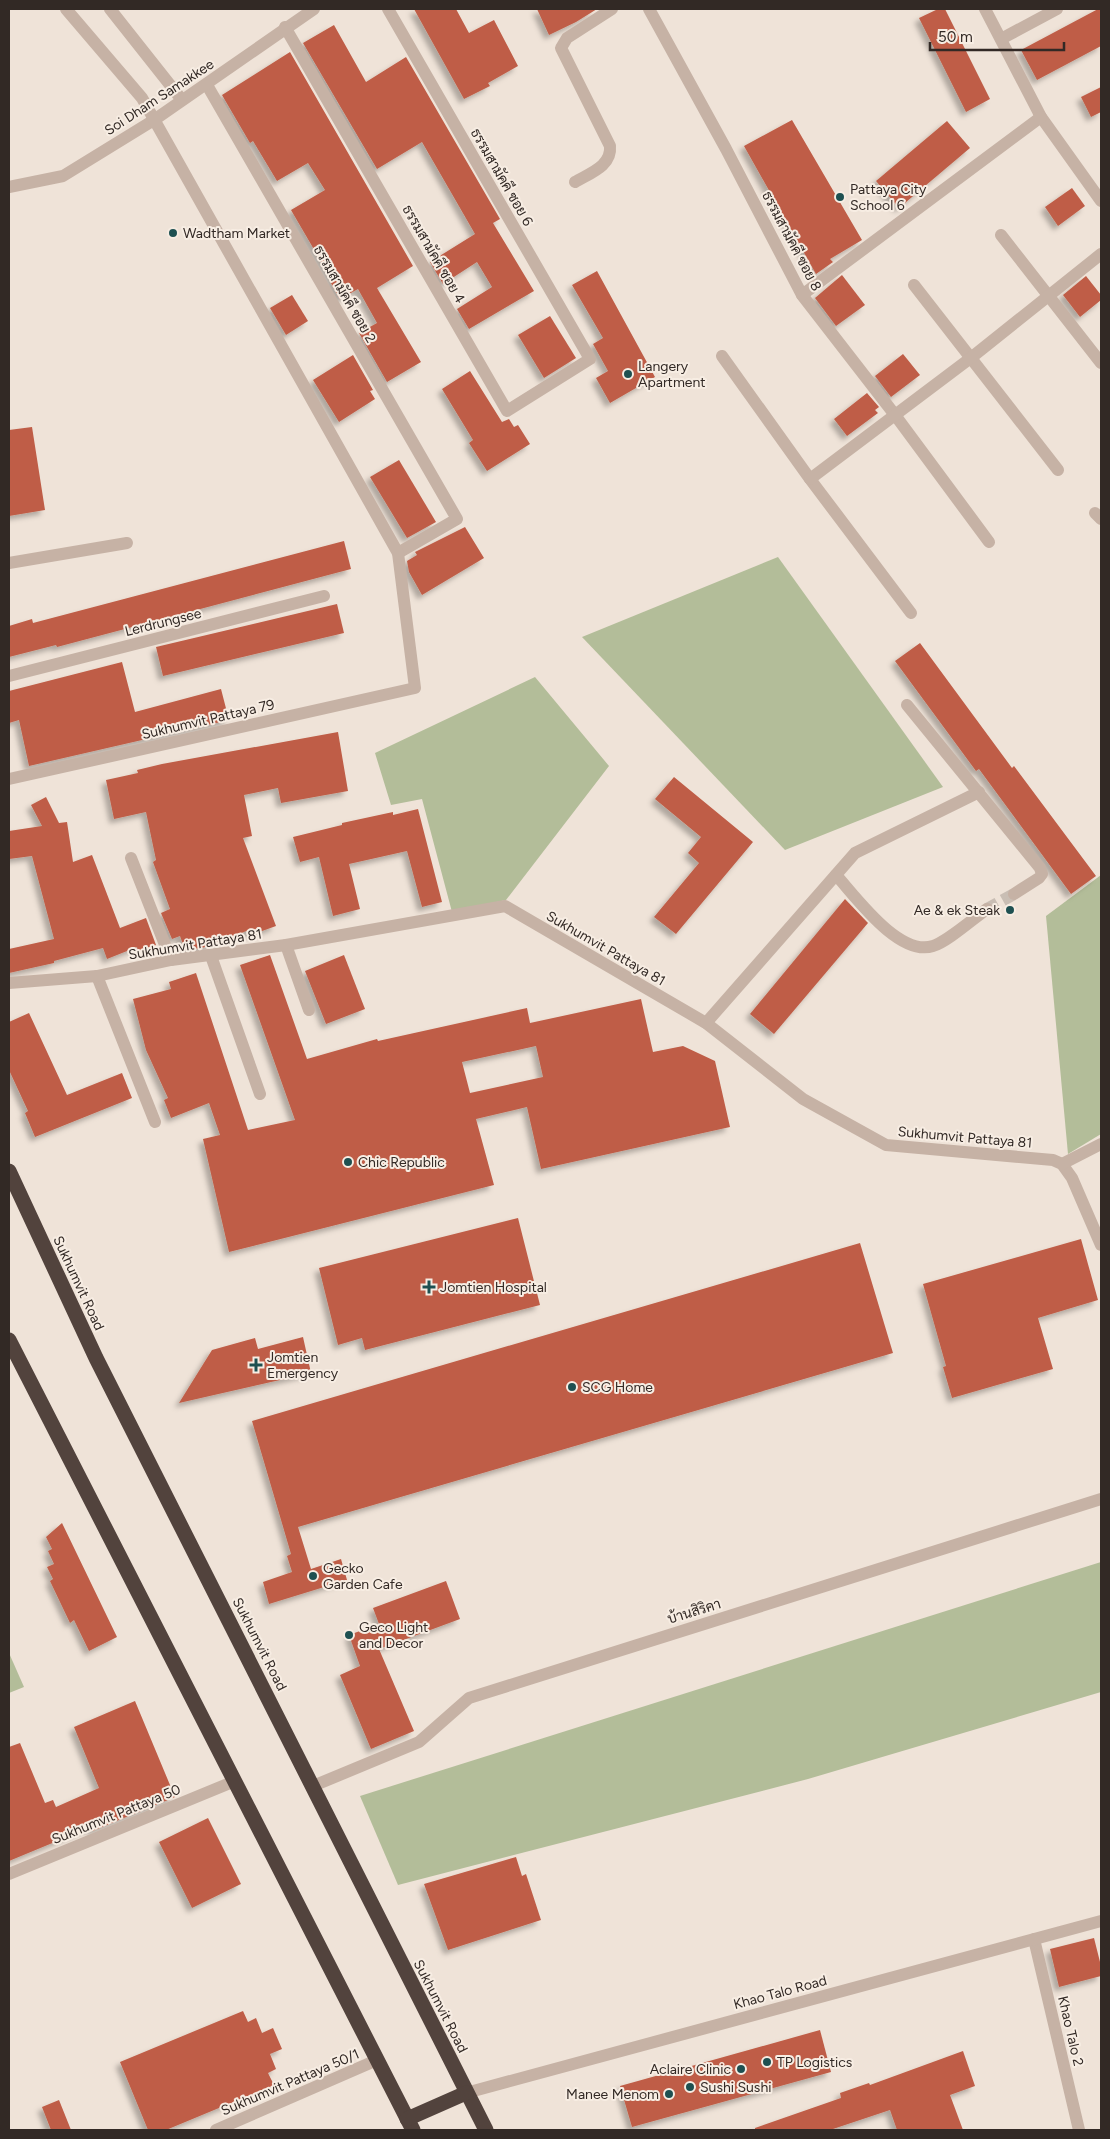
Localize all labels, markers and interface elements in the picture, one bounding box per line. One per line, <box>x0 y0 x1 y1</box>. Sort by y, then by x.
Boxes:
scale bar <box>930 20 1064 52</box>
text: 50 m <box>938 28 973 46</box>
street label: Soi Dham Samakkee <box>101 56 217 139</box>
street label: ธรรมสามัคคี ซอย 6 <box>467 125 537 229</box>
place label: Pattaya City School 6 <box>850 181 927 214</box>
street label: ธรรมสามัคคี ซอย 8 <box>758 188 826 294</box>
marker: Pattaya City School 6 <box>834 191 846 203</box>
street label: ธรรมสามัคคี ซอย 4 <box>399 202 470 307</box>
place label: Wadtham Market <box>183 225 290 242</box>
marker: Wadtham Market <box>167 227 179 239</box>
street label: ธรรมสามัคคี ซอย 2 <box>310 242 380 346</box>
place label: Langery Apartment <box>638 358 706 391</box>
marker: Langery Apartment <box>622 368 634 380</box>
street label: Lerdrungsee <box>123 605 203 640</box>
street label: Sukhumvit Pattaya 79 <box>140 696 276 743</box>
place label: Ae & ek Steak <box>914 902 1000 919</box>
marker: Ae & ek Steak <box>1004 904 1016 916</box>
street label: Sukhumvit Pattaya 81 <box>543 907 668 989</box>
street label: Sukhumvit Pattaya 81 <box>127 926 263 963</box>
street label: Sukhumvit Pattaya 81 <box>897 1123 1033 1152</box>
place label: Chic Republic <box>358 1154 445 1171</box>
marker: Chic Republic <box>342 1156 354 1168</box>
street label: Sukhumvit Road <box>49 1233 108 1333</box>
place label: Jomtien Hospital <box>440 1279 547 1296</box>
marker: Jomtien Hospital <box>422 1280 436 1294</box>
place label: Jomtien Emergency <box>267 1349 339 1382</box>
marker: Jomtien Emergency <box>249 1358 263 1372</box>
place label: SCG Home <box>582 1379 653 1396</box>
marker: SCG Home <box>566 1381 578 1393</box>
place label: Gecko Garden Cafe <box>323 1560 403 1593</box>
marker: Gecko Garden Cafe <box>307 1570 319 1582</box>
street label: บ้านสิริคา <box>665 1594 723 1628</box>
street label: Sukhumvit Road <box>229 1595 290 1694</box>
place label: Geco Light and Decor <box>359 1619 428 1652</box>
marker: Geco Light and Decor <box>343 1629 355 1641</box>
street label: Sukhumvit Pattaya 50 <box>49 1781 183 1848</box>
street label: Sukhumvit Road <box>410 1957 471 2056</box>
street label: Khao Talo Road <box>732 1972 829 2013</box>
street label: Khao Talo 2 <box>1054 1994 1087 2068</box>
street label: Sukhumvit Pattaya 50/1 <box>218 2046 362 2119</box>
place label: TP Logistics <box>777 2054 852 2071</box>
marker: TP Logistics <box>761 2056 773 2068</box>
place label: Aclaire Clinic <box>650 2061 731 2078</box>
marker: Aclaire Clinic <box>735 2063 747 2075</box>
place label: Sushi Sushi <box>700 2079 771 2096</box>
marker: Sushi Sushi <box>684 2081 696 2093</box>
place label: Manee Menom <box>566 2086 659 2103</box>
marker: Manee Menom <box>663 2088 675 2100</box>

